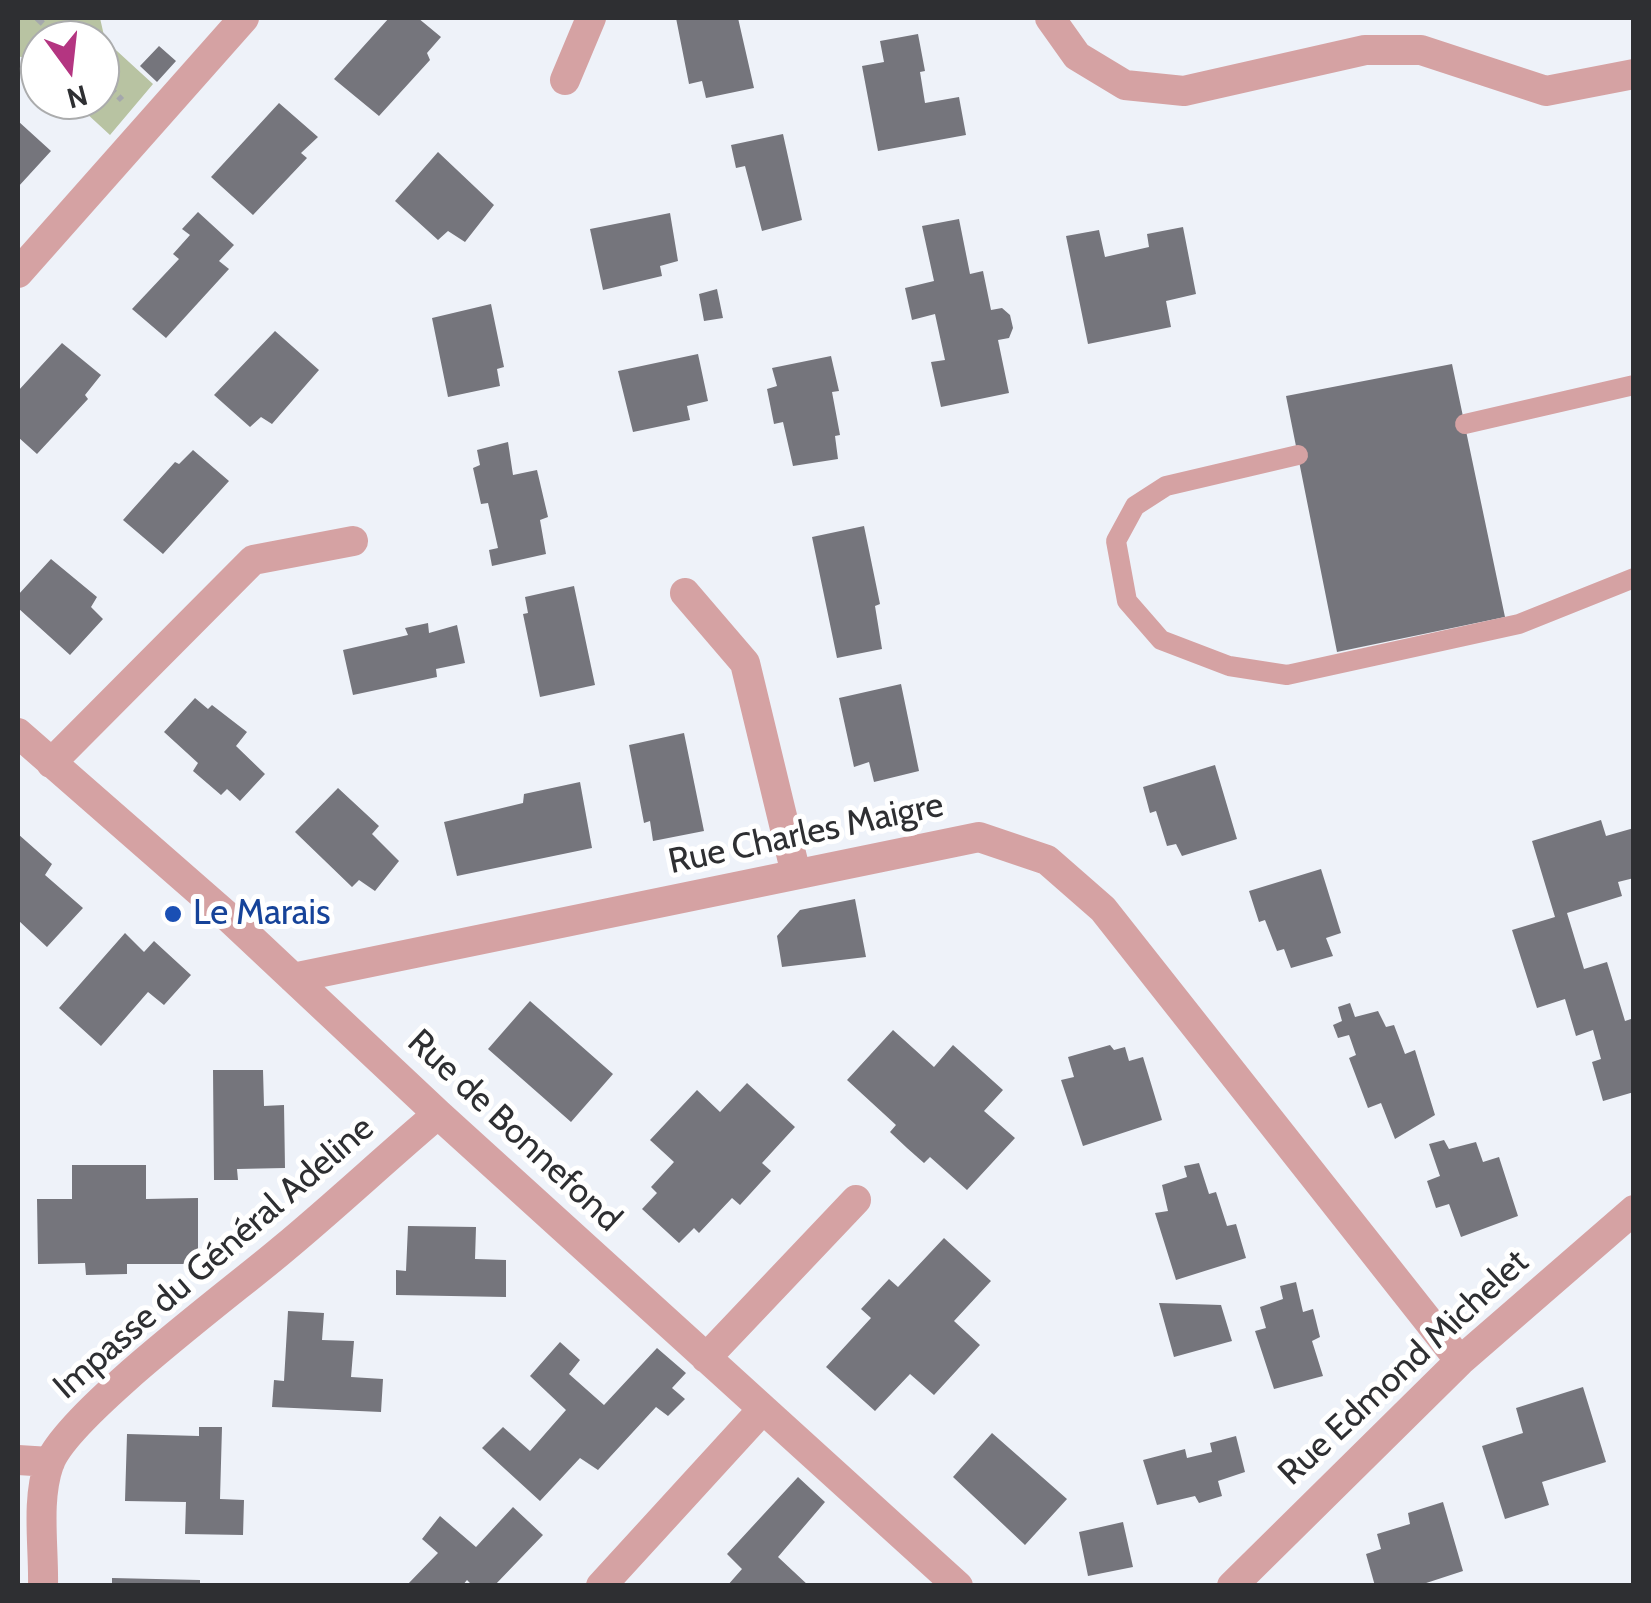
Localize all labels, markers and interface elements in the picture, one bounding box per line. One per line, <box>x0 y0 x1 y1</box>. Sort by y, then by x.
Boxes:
north arrow <box>20 20 120 120</box>
text: N <box>63 78 91 116</box>
street label: Rue Charles Maigre <box>665 784 947 884</box>
place label: Le Marais <box>193 893 331 935</box>
marker: Le Marais <box>162 903 184 925</box>
street label: Rue de Bonnefond <box>398 1021 630 1241</box>
street label: Impasse du Général Adeline <box>45 1108 383 1408</box>
street label: Rue Edmond Michelet <box>1270 1241 1538 1495</box>

